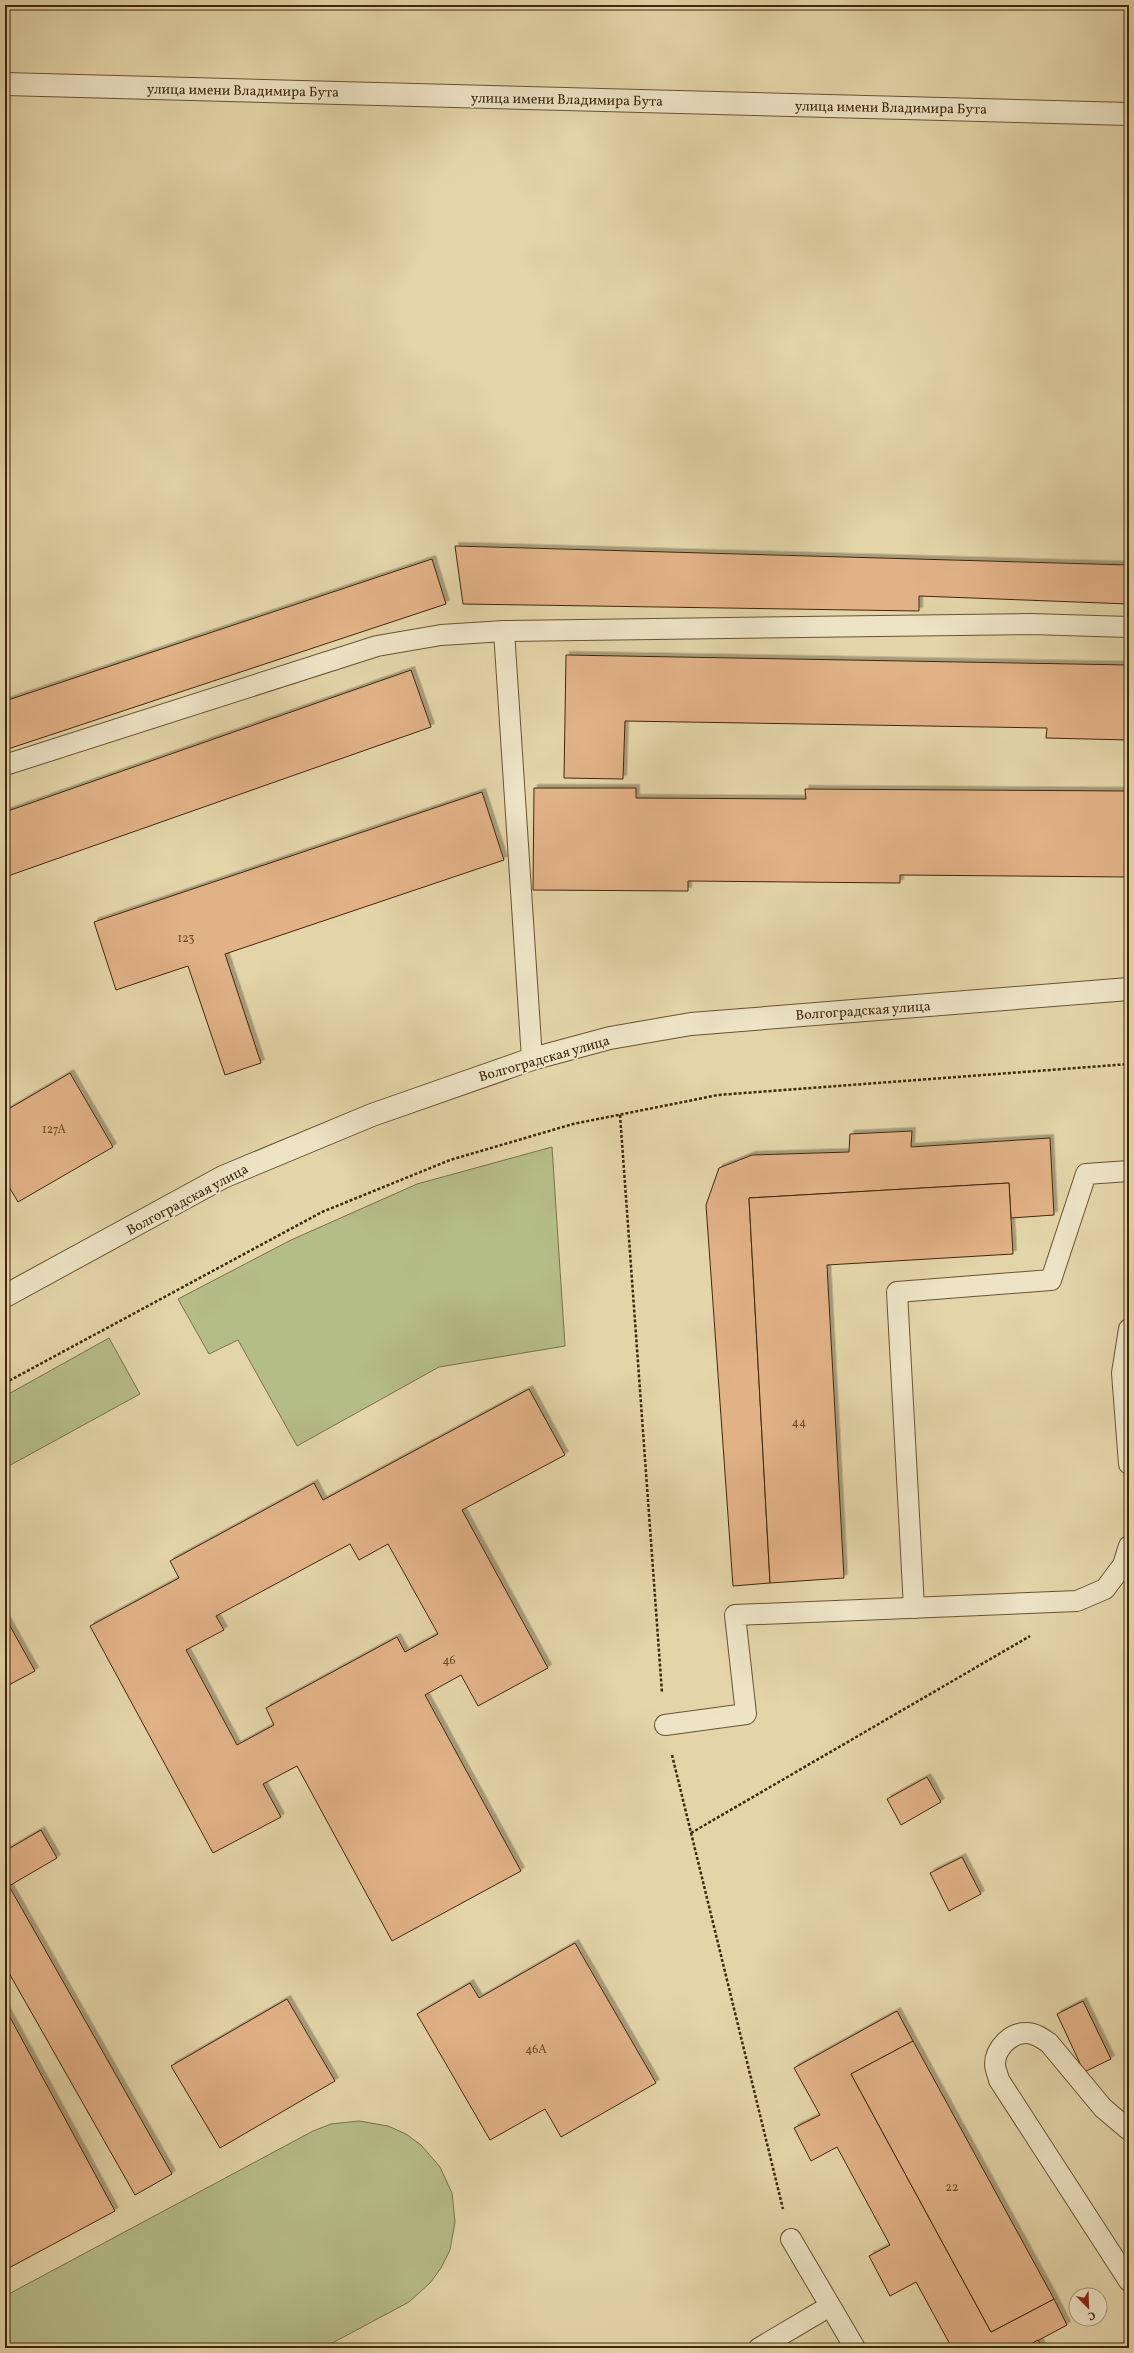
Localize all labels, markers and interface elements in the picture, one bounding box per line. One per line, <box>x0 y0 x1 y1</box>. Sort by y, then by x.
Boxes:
street label: улица имени Владимира Бута <box>147 80 339 103</box>
street label: улица имени Владимира Бута <box>471 89 663 112</box>
street label: улица имени Владимира Бута <box>795 97 987 120</box>
house number: 123 <box>178 931 194 947</box>
street label: Волгоградская улица <box>795 997 931 1026</box>
street label: Волгоградская улица <box>477 1032 612 1087</box>
house number: 127А <box>42 1122 66 1138</box>
street label: Волгоградская улица <box>123 1160 252 1241</box>
house number: 44 <box>792 1415 806 1431</box>
house number: 46 <box>442 1653 456 1669</box>
house number: 46А <box>525 2042 547 2058</box>
house number: 22 <box>946 2180 958 2196</box>
north arrow <box>1068 2287 1108 2327</box>
text: С <box>1085 2307 1098 2323</box>

